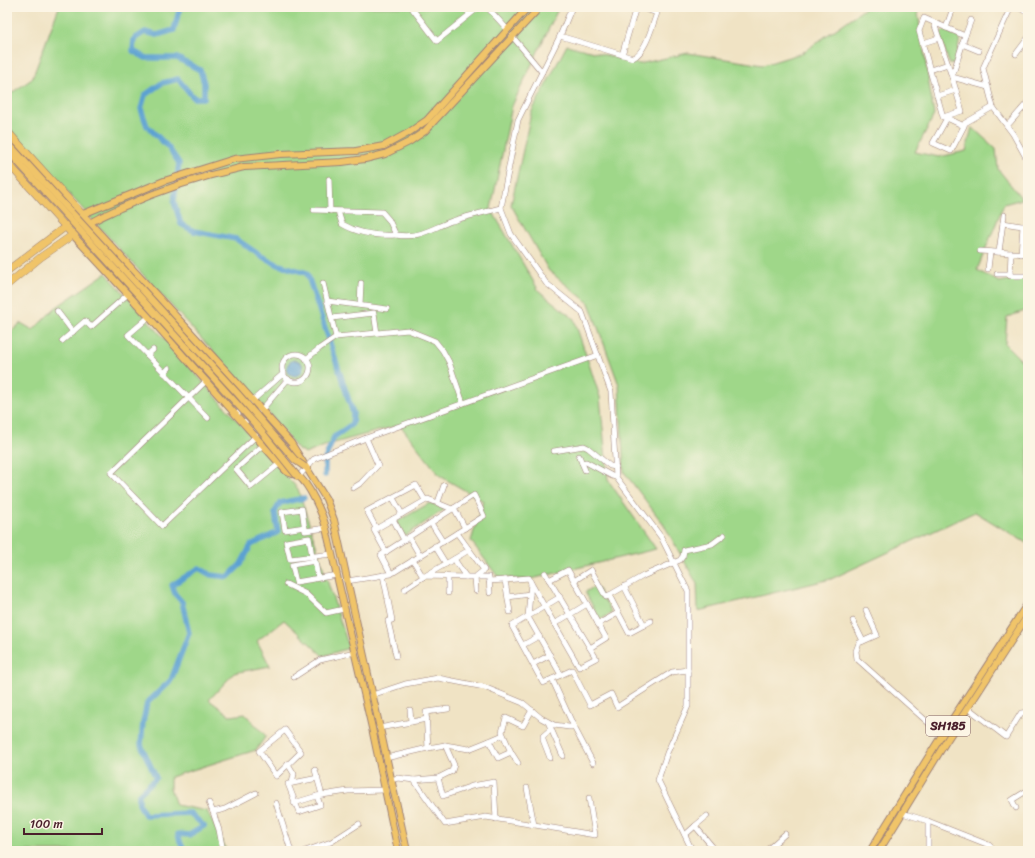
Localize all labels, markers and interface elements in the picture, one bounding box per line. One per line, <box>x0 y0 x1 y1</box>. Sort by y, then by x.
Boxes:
road number: SH185 <box>926 716 970 736</box>
scale bar <box>24 810 102 836</box>
text: 100 m <box>30 813 63 835</box>

